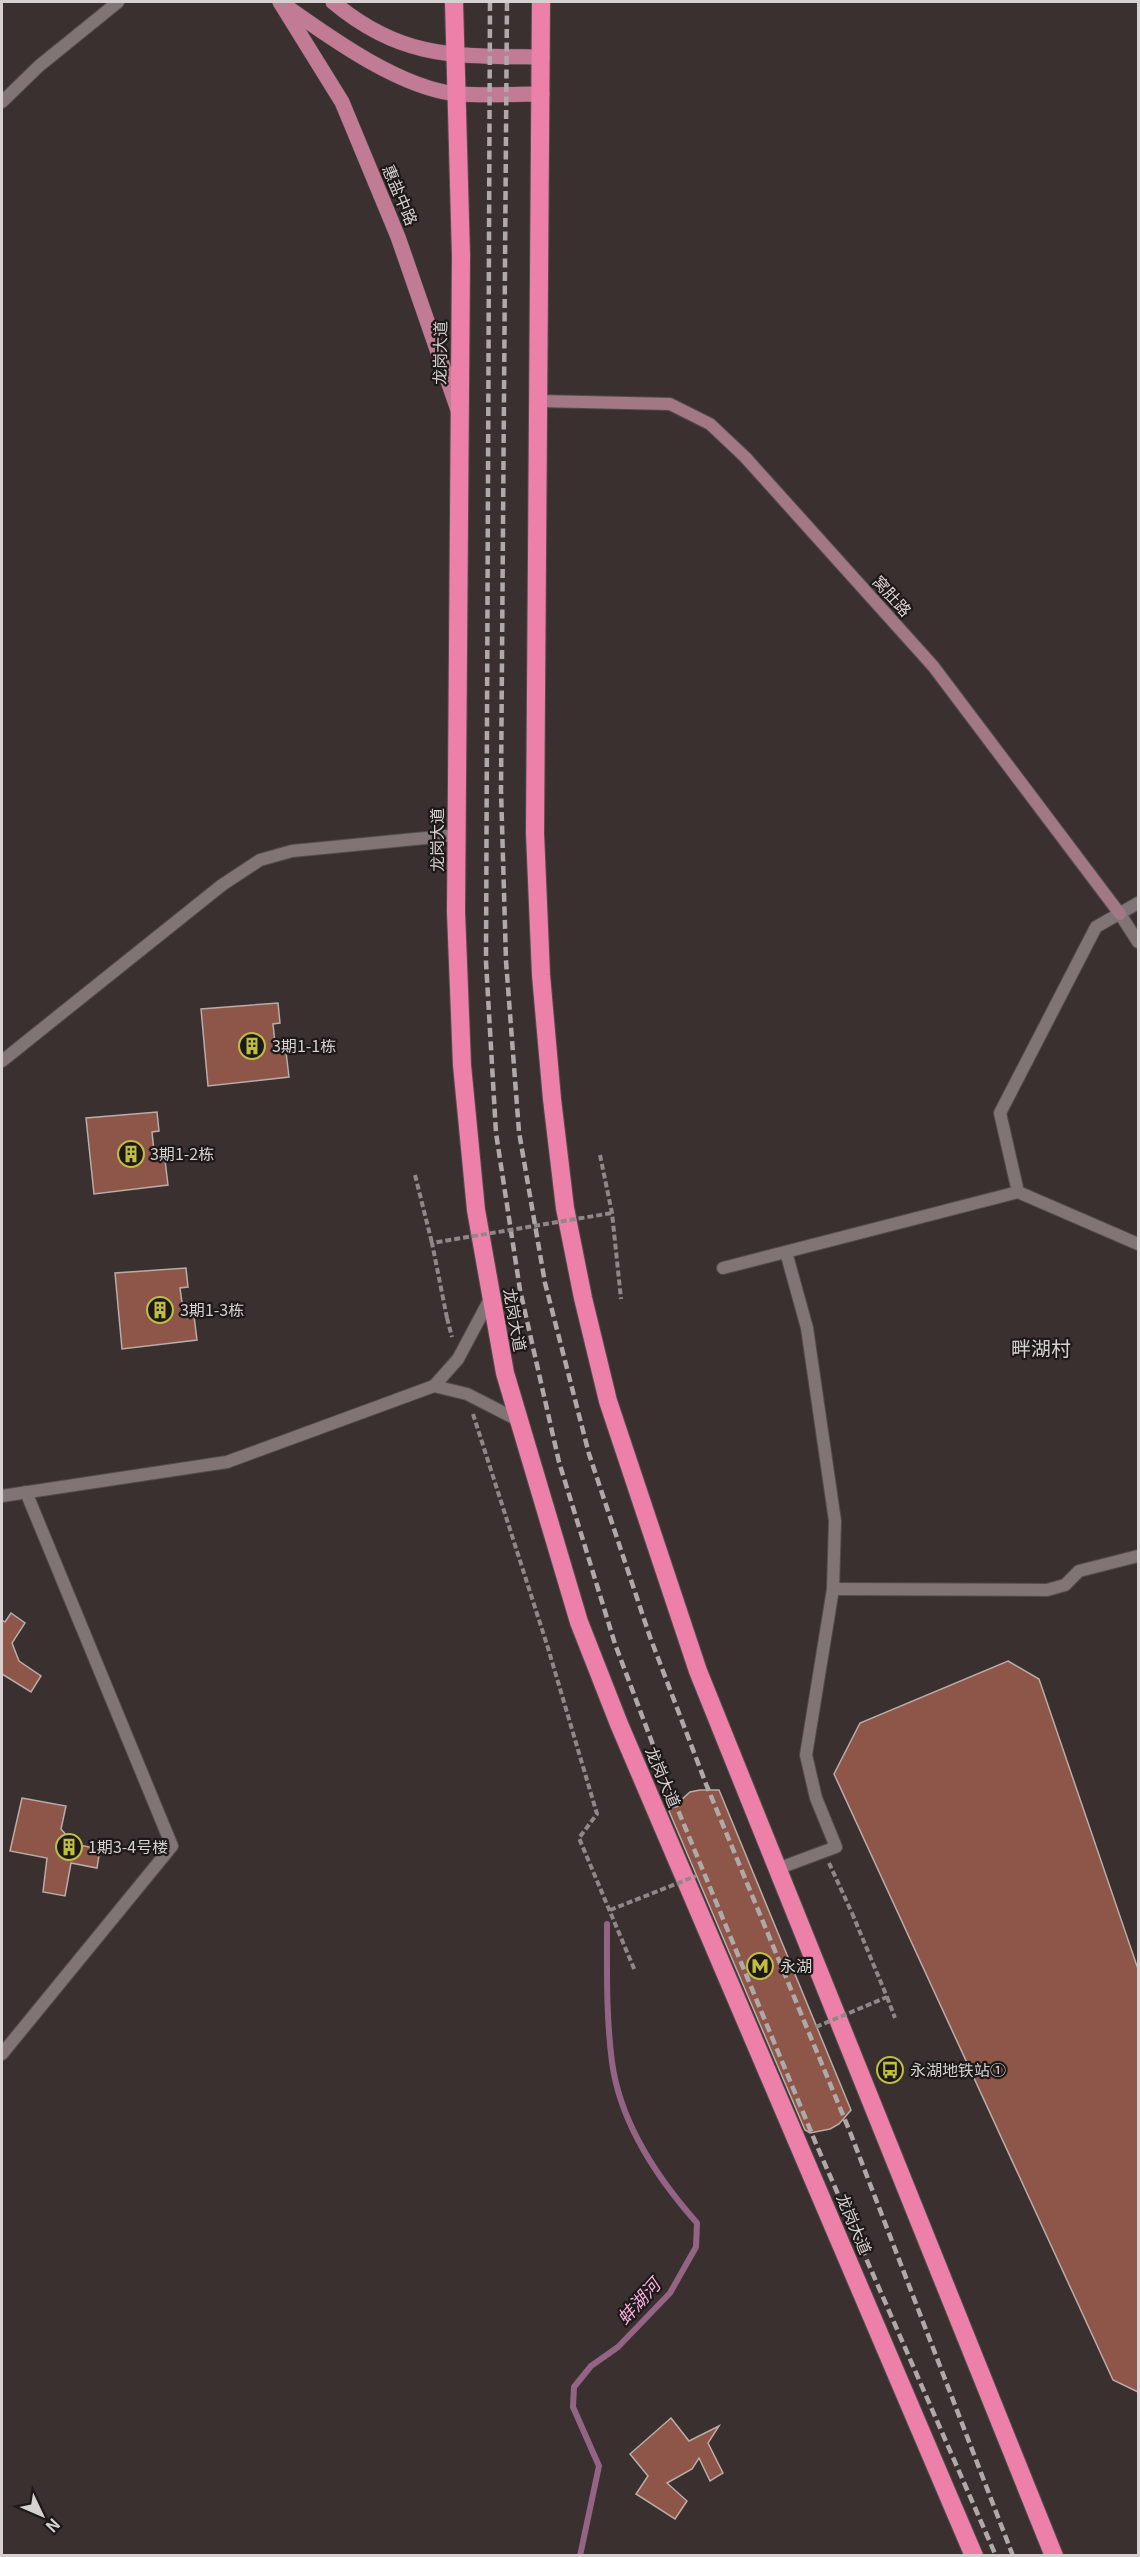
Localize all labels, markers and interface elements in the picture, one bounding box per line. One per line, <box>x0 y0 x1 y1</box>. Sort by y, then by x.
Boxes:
street label: 惠盐中路 <box>377 160 424 229</box>
street label: 龙岗大道 <box>426 321 452 385</box>
street label: 窝肚路 <box>868 569 918 621</box>
street label: 龙岗大道 <box>424 808 448 872</box>
building icon: 3期1-1栋 <box>237 1031 267 1061</box>
place label: 3期1-1栋 <box>272 1033 336 1057</box>
building icon: 3期1-2栋 <box>116 1139 146 1169</box>
place label: 3期1-2栋 <box>150 1141 214 1165</box>
street label: 龙岗大道 <box>499 1286 533 1353</box>
building icon: 3期1-3栋 <box>145 1295 175 1325</box>
place label: 3期1-3栋 <box>180 1297 244 1321</box>
district label: 畔湖村 <box>1011 1333 1071 1362</box>
street label: 龙岗大道 <box>640 1742 687 1811</box>
building icon: 1期3-4号楼 <box>54 1832 84 1862</box>
place label: 1期3-4号楼 <box>88 1834 168 1858</box>
metro station icon: 永湖 <box>745 1951 775 1981</box>
place label: 永湖 <box>780 1953 812 1977</box>
bus stop icon: 永湖地铁站① <box>875 2055 905 2085</box>
place label: 永湖地铁站① <box>910 2057 1006 2081</box>
street label: 龙岗大道 <box>831 2189 878 2258</box>
water label: 蚌湖河 <box>610 2270 667 2329</box>
north arrow <box>12 2485 72 2545</box>
text: N <box>41 2513 66 2539</box>

